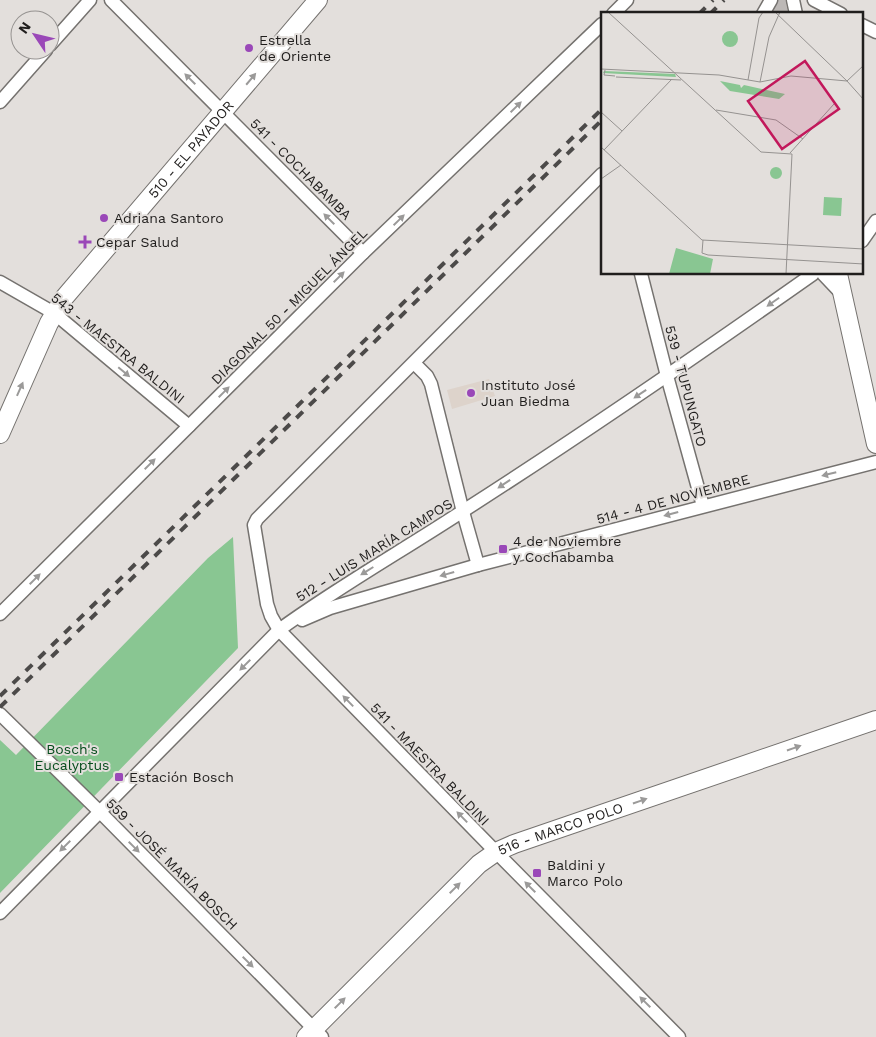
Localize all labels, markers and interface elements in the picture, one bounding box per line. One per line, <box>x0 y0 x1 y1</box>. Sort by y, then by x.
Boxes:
north arrow <box>10 10 60 60</box>
inset map <box>601 12 864 275</box>
text: N <box>15 19 34 36</box>
place label: Estrella de Oriente <box>259 32 331 64</box>
marker: Estrella de Oriente <box>243 42 255 54</box>
one-way arrow <box>184 73 196 85</box>
one-way arrow <box>246 73 257 86</box>
street label: 510 - EL PAYADOR <box>145 97 237 201</box>
one-way arrow <box>509 101 521 113</box>
street label: 541 - COCHABAMBA <box>247 115 355 223</box>
place label: Adriana Santoro <box>114 210 224 226</box>
marker: Adriana Santoro <box>98 212 110 224</box>
one-way arrow <box>323 213 335 225</box>
one-way arrow <box>392 214 404 226</box>
street label: DIAGONAL 50 - MIGUEL ÁNGEL <box>208 225 370 387</box>
place label: Cepar Salud <box>96 234 179 250</box>
marker: Cepar Salud <box>78 235 92 249</box>
one-way arrow <box>333 272 345 284</box>
street label: 543 - MAESTRA BALDINI <box>48 289 188 407</box>
one-way arrow <box>766 297 780 307</box>
street label: 539 - TUPUNGATO <box>662 324 710 448</box>
one-way arrow <box>118 366 131 377</box>
place label: Instituto José Juan Biedma <box>481 377 576 409</box>
one-way arrow <box>16 382 24 396</box>
one-way arrow <box>217 386 229 398</box>
marker: Instituto José Juan Biedma <box>465 387 477 399</box>
one-way arrow <box>633 389 646 399</box>
one-way arrow <box>143 459 155 471</box>
one-way arrow <box>821 470 836 478</box>
street label: 514 - 4 DE NOVIEMBRE <box>595 471 751 527</box>
one-way arrow <box>498 479 511 489</box>
street label: 512 - LUIS MARÍA CAMPOS <box>293 495 455 605</box>
one-way arrow <box>664 511 679 519</box>
place label: 4 de Noviembre y Cochabamba <box>513 533 621 565</box>
marker: 4 de Noviembre y Cochabamba <box>497 543 509 555</box>
one-way arrow <box>361 566 374 576</box>
one-way arrow <box>439 571 454 579</box>
one-way arrow <box>28 573 40 585</box>
one-way arrow <box>239 659 251 671</box>
one-way arrow <box>342 695 354 707</box>
street label: 541 - MAESTRA BALDINI <box>367 700 493 828</box>
park label: Bosch's Eucalyptus <box>35 741 109 773</box>
one-way arrow <box>787 744 802 752</box>
place label: Estación Bosch <box>129 769 234 785</box>
marker: Estación Bosch <box>113 771 125 783</box>
street label: 559 - JOSÉ MARÍA BOSCH <box>103 795 241 933</box>
one-way arrow <box>633 797 648 804</box>
street label: 516 - MARCO POLO <box>495 799 625 858</box>
one-way arrow <box>456 812 468 824</box>
one-way arrow <box>60 840 72 852</box>
one-way arrow <box>128 840 140 852</box>
place label: Baldini y Marco Polo <box>547 857 623 889</box>
marker: Baldini y Marco Polo <box>531 867 543 879</box>
one-way arrow <box>525 881 537 893</box>
one-way arrow <box>449 882 461 894</box>
one-way arrow <box>242 956 254 968</box>
one-way arrow <box>334 997 346 1009</box>
one-way arrow <box>639 997 651 1009</box>

